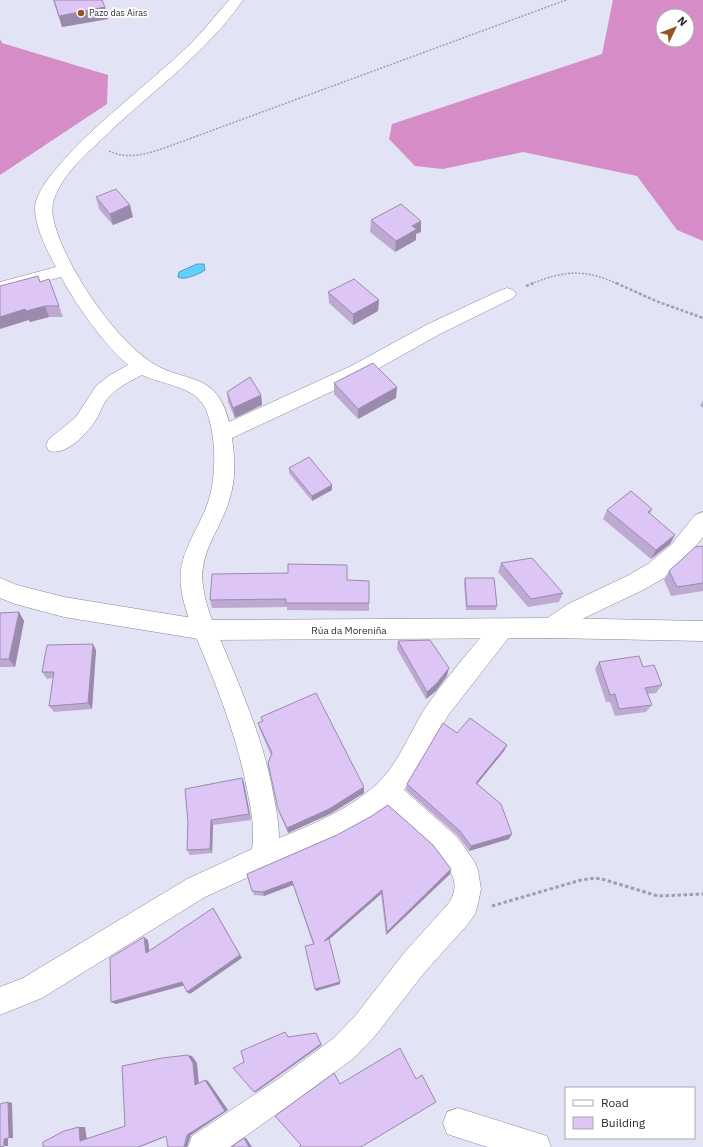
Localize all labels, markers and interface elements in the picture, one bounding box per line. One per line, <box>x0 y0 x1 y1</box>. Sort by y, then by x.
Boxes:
place label: Pazo das Airas <box>89 7 147 18</box>
marker: Pazo das Airas <box>76 8 86 18</box>
north arrow <box>655 8 695 48</box>
text: N <box>674 13 690 29</box>
street label: Rúa da Moreniña <box>311 624 387 637</box>
legend <box>565 1087 695 1139</box>
text: Road <box>601 1095 629 1110</box>
text: Building <box>601 1115 646 1130</box>

